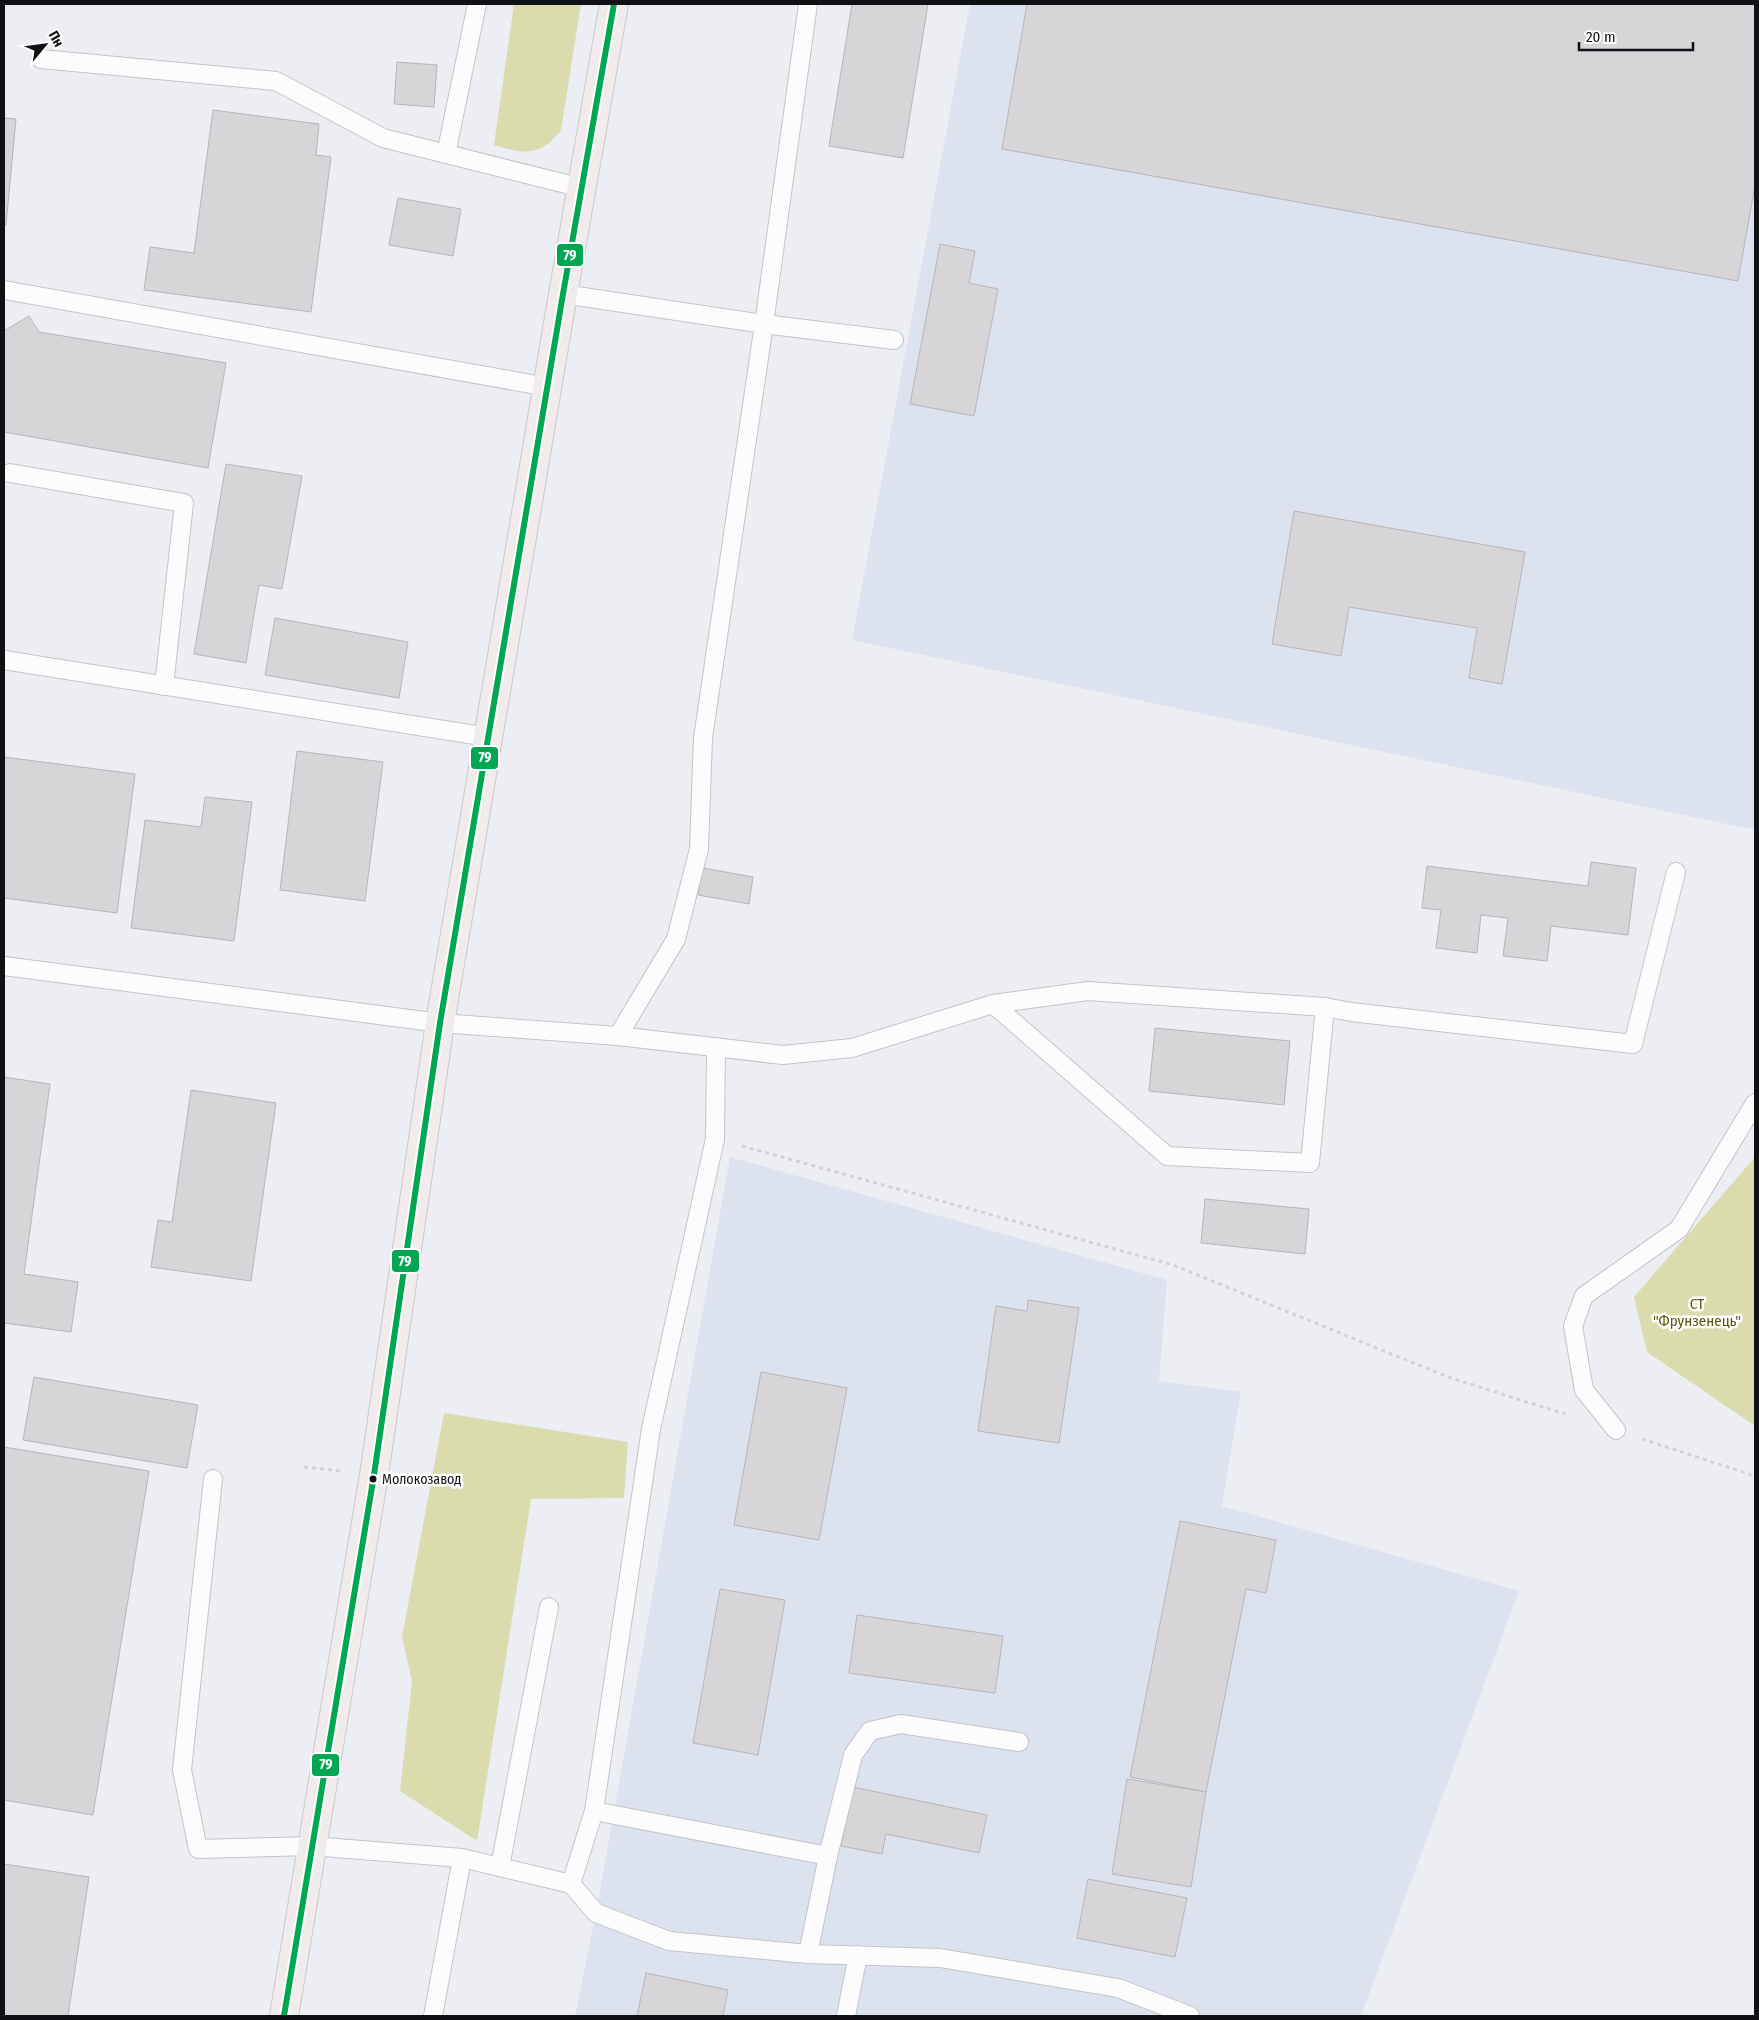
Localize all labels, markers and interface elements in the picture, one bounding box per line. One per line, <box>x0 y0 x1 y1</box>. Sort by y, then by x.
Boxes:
north arrow <box>20 20 70 70</box>
scale bar <box>1579 20 1693 52</box>
text: Пн <box>45 28 67 50</box>
text: 20 m <box>1586 28 1616 46</box>
line badge: 79 <box>556 243 584 267</box>
text: 79 <box>563 247 577 264</box>
line badge: 79 <box>470 746 499 770</box>
text: 79 <box>478 749 492 766</box>
line badge: 79 <box>391 1249 420 1273</box>
text: 79 <box>398 1253 412 1270</box>
park label: СТ "Фрунзенець" <box>1653 1295 1741 1330</box>
place label: Молокозавод <box>382 1471 461 1488</box>
marker: Молокозавод <box>368 1474 378 1484</box>
line badge: 79 <box>311 1753 340 1777</box>
text: 79 <box>319 1756 333 1773</box>

